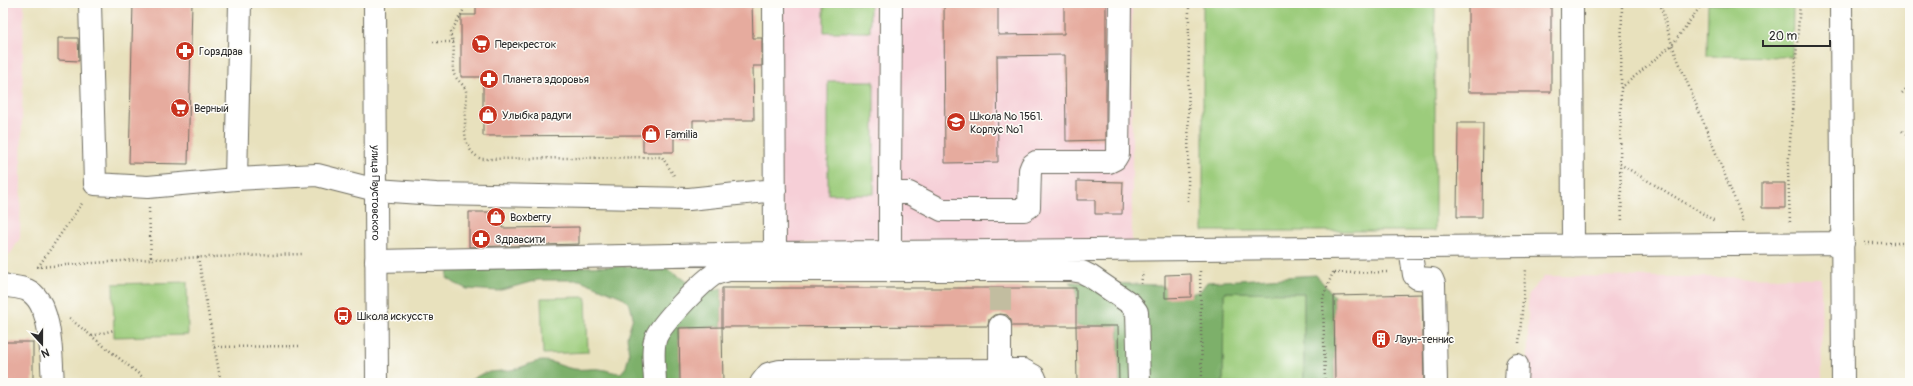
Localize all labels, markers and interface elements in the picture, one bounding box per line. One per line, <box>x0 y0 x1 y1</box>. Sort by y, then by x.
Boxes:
scale bar <box>1763 22 1830 48</box>
text: 20 m <box>1769 29 1798 44</box>
supermarket icon: Перекресток <box>470 33 492 55</box>
place label: Перекресток <box>495 38 557 51</box>
pharmacy icon: Горздрав <box>174 40 196 62</box>
place label: Горздрав <box>199 45 243 58</box>
pharmacy icon: Планета здоровья <box>478 68 500 90</box>
place label: Планета здоровья <box>503 73 589 86</box>
supermarket icon: Верный <box>169 97 191 119</box>
place label: Верный <box>194 102 229 115</box>
shop icon: Улыбка радуги <box>477 104 499 126</box>
place label: Улыбка радуги <box>502 109 571 122</box>
place label: Школа № 1561. Корпус №1 <box>970 110 1043 136</box>
school or university icon: Школа № 1561. Корпус №1 <box>945 111 967 133</box>
shop icon: Familia <box>640 123 662 145</box>
place label: Familia <box>665 128 698 141</box>
street label: улица Паустовского <box>369 144 382 241</box>
shop icon: Boxberry <box>485 206 507 228</box>
place label: Boxberry <box>510 211 551 224</box>
pharmacy icon: Здравсити <box>470 228 492 250</box>
place label: Здравсити <box>495 233 545 246</box>
bus stop icon: Школа искусств <box>332 305 354 327</box>
place label: Школа искусств <box>357 310 434 323</box>
north arrow <box>22 324 62 364</box>
building icon: Лаун-теннис <box>1370 328 1392 350</box>
place label: Лаун-теннис <box>1394 333 1454 346</box>
text: N <box>39 345 51 360</box>

